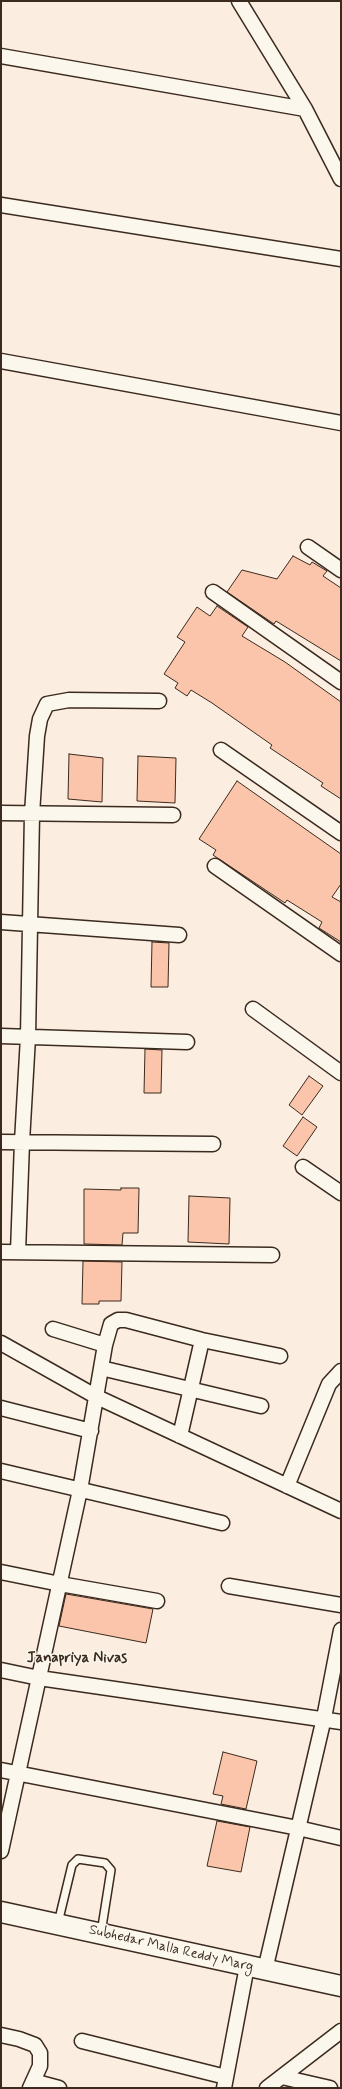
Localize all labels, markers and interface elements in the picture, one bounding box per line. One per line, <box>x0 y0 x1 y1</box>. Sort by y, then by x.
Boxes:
district label: Janapriya Nivas <box>27 1650 127 1668</box>
street label: Subhedar Malla Reddy Marg <box>87 1922 255 1976</box>

